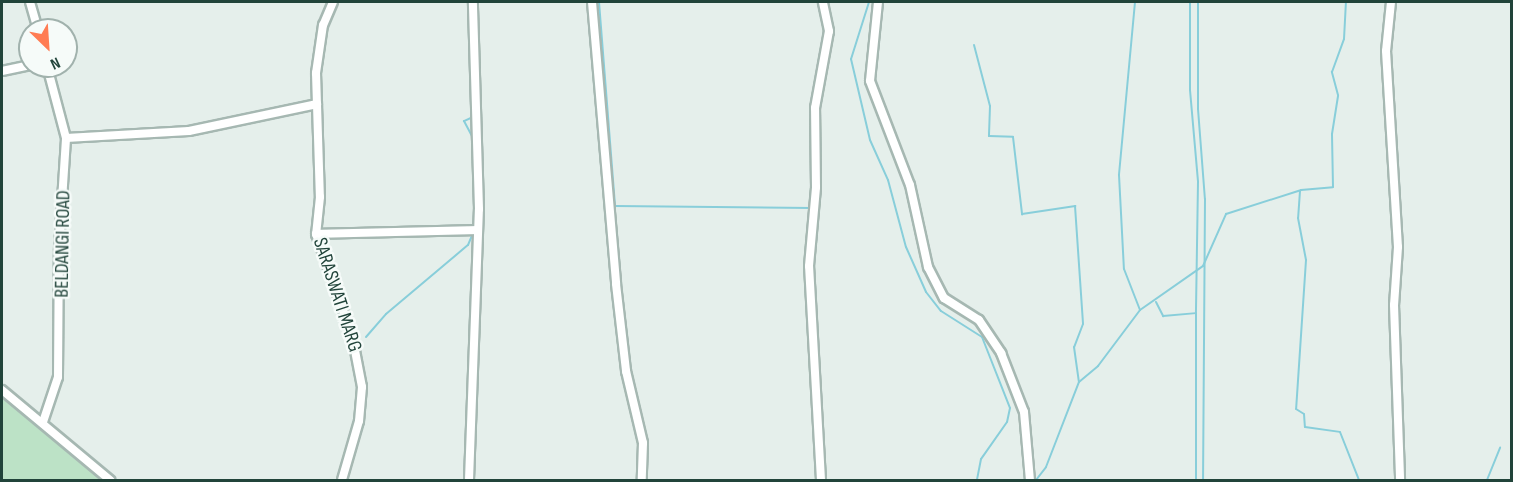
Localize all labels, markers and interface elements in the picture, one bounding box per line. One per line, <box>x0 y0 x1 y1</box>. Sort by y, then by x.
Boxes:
north arrow <box>18 18 78 78</box>
text: N <box>47 53 63 73</box>
street label: BELDANGI ROAD <box>50 190 76 298</box>
street label: SARASWATI MARG <box>307 235 367 355</box>

